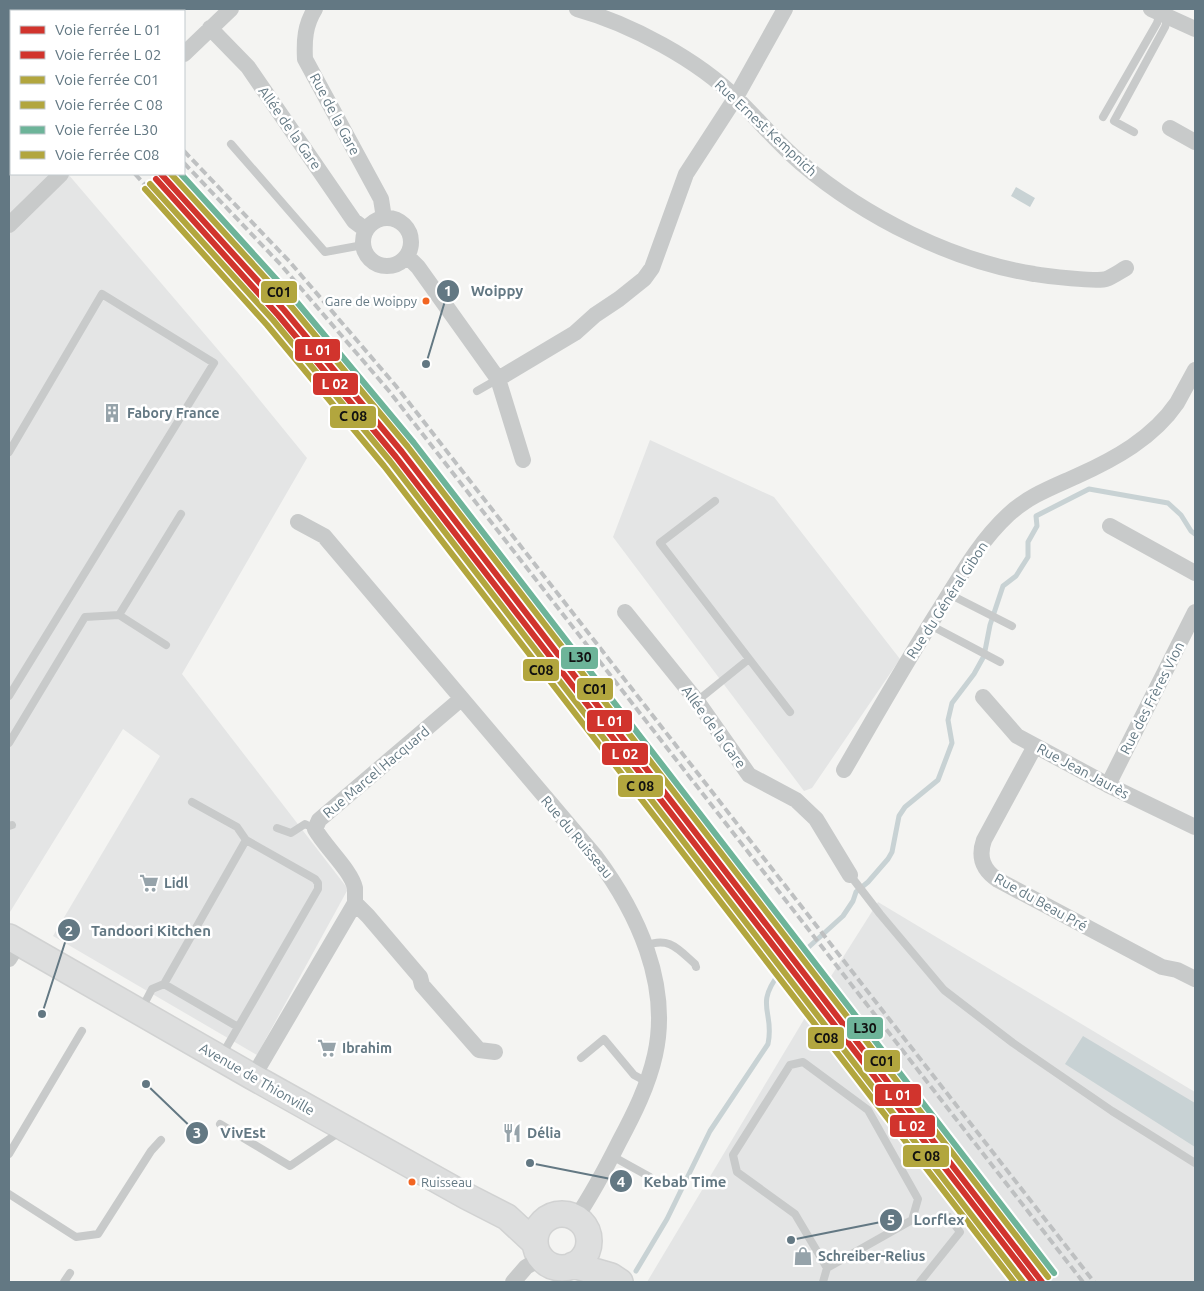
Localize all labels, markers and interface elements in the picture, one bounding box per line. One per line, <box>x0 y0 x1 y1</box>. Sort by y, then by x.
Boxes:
legend <box>10 10 185 175</box>
text: Voie ferrée L 01 <box>55 21 161 38</box>
text: Voie ferrée L 02 <box>55 46 161 63</box>
street label: Rue de la Gare <box>307 70 363 158</box>
text: Voie ferrée C01 <box>55 71 160 88</box>
street label: Rue Ernest Kempnich <box>712 77 820 179</box>
street label: Allée de la Gare <box>255 83 325 173</box>
text: Voie ferrée C 08 <box>55 96 163 113</box>
text: Voie ferrée L30 <box>55 121 158 138</box>
text: Voie ferrée C08 <box>55 146 160 163</box>
callout: Woippy <box>436 276 534 306</box>
line badge: C01 <box>260 280 298 304</box>
text: 1 <box>444 282 452 299</box>
text: Woippy <box>471 282 523 299</box>
text: C01 <box>267 284 291 300</box>
place label: Gare de Woippy <box>325 294 417 308</box>
marker: Gare de Woippy <box>421 296 431 306</box>
line badge: L 01 <box>294 338 341 362</box>
text: L 01 <box>305 342 331 358</box>
line badge: L 02 <box>312 372 359 396</box>
text: L 02 <box>322 376 349 392</box>
building icon: Fabory France <box>101 402 123 424</box>
place label: Fabory France <box>127 405 220 421</box>
line badge: C 08 <box>329 405 377 429</box>
text: C 08 <box>339 408 367 424</box>
street label: Rue du Général Gibon <box>903 539 991 661</box>
street label: Rue des Frères Vion <box>1117 639 1187 757</box>
line badge: L30 <box>560 646 599 670</box>
text: L30 <box>568 649 592 665</box>
line badge: C08 <box>522 658 560 682</box>
text: C08 <box>529 662 553 678</box>
line badge: C01 <box>576 677 614 701</box>
text: C01 <box>583 681 607 697</box>
street label: Allée de la Gare <box>679 683 749 771</box>
line badge: L 01 <box>586 709 633 733</box>
text: L 01 <box>597 713 623 729</box>
street label: Rue Marcel Hacquard <box>320 723 432 821</box>
street label: Rue Jean Jaurès <box>1034 740 1132 802</box>
line badge: L 02 <box>601 742 649 766</box>
text: L 02 <box>612 746 639 762</box>
line badge: C 08 <box>617 774 664 798</box>
text: C 08 <box>626 778 654 794</box>
street label: Rue du Ruisseau <box>538 793 616 881</box>
street label: Rue du Beau Pré <box>992 870 1090 934</box>
supermarket icon: Lidl <box>138 872 160 894</box>
place label: Lidl <box>164 875 188 891</box>
callout: Tandoori Kitchen <box>56 915 221 945</box>
text: 2 <box>65 922 73 939</box>
text: Tandoori Kitchen <box>91 922 211 939</box>
line badge: L30 <box>846 1016 884 1040</box>
text: L30 <box>853 1020 877 1036</box>
line badge: C08 <box>807 1026 845 1050</box>
text: C08 <box>814 1030 838 1046</box>
supermarket icon: Ibrahim <box>316 1037 338 1059</box>
street label: Avenue de Thionville <box>197 1040 317 1118</box>
place label: Ibrahim <box>342 1040 392 1056</box>
line badge: C01 <box>863 1049 901 1073</box>
text: C01 <box>870 1053 894 1069</box>
line badge: L 01 <box>874 1083 922 1107</box>
text: L 01 <box>885 1087 911 1103</box>
line badge: L 02 <box>889 1114 936 1138</box>
callout: VivEst <box>185 1118 275 1148</box>
text: L 02 <box>899 1118 926 1134</box>
restaurant icon: Délia <box>501 1122 523 1144</box>
text: 3 <box>193 1124 201 1141</box>
text: VivEst <box>220 1124 266 1141</box>
place label: Délia <box>527 1125 561 1141</box>
line badge: C 08 <box>902 1144 950 1168</box>
text: C 08 <box>912 1148 940 1164</box>
callout: Kebab Time <box>609 1166 737 1196</box>
text: 4 <box>617 1173 625 1190</box>
text: Kebab Time <box>644 1173 726 1190</box>
place label: Ruisseau <box>421 1175 472 1189</box>
marker: Ruisseau <box>407 1177 417 1187</box>
callout: Lorflex <box>879 1205 974 1235</box>
text: 5 <box>887 1211 895 1228</box>
text: Lorflex <box>914 1211 964 1228</box>
shop icon: Schreiber-Relius <box>792 1245 814 1267</box>
place label: Schreiber-Relius <box>818 1248 926 1264</box>

